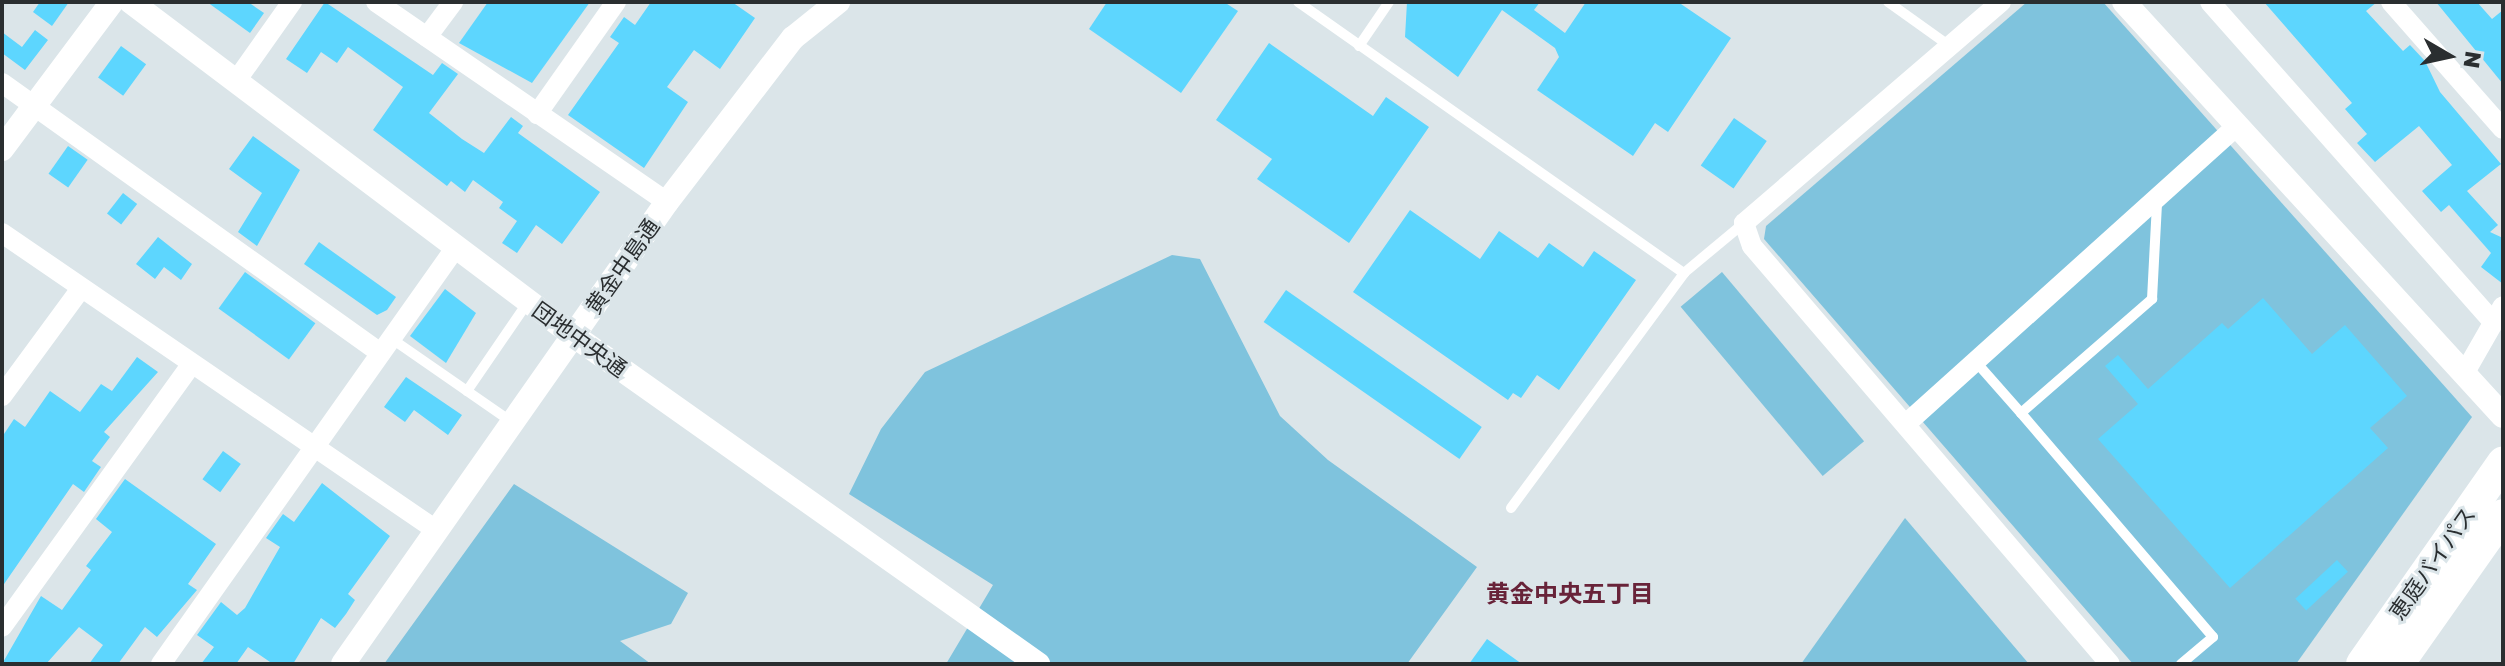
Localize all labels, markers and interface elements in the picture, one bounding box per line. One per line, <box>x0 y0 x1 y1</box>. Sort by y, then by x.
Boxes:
north arrow <box>2409 16 2489 96</box>
text: N <box>2459 49 2488 70</box>
street label: 黄金中島通 <box>580 213 664 319</box>
street label: 団地中央通 <box>528 296 632 382</box>
street label: 恵庭バイパス <box>2383 501 2481 625</box>
district label: 黄金中央五丁目 <box>1486 579 1654 607</box>

